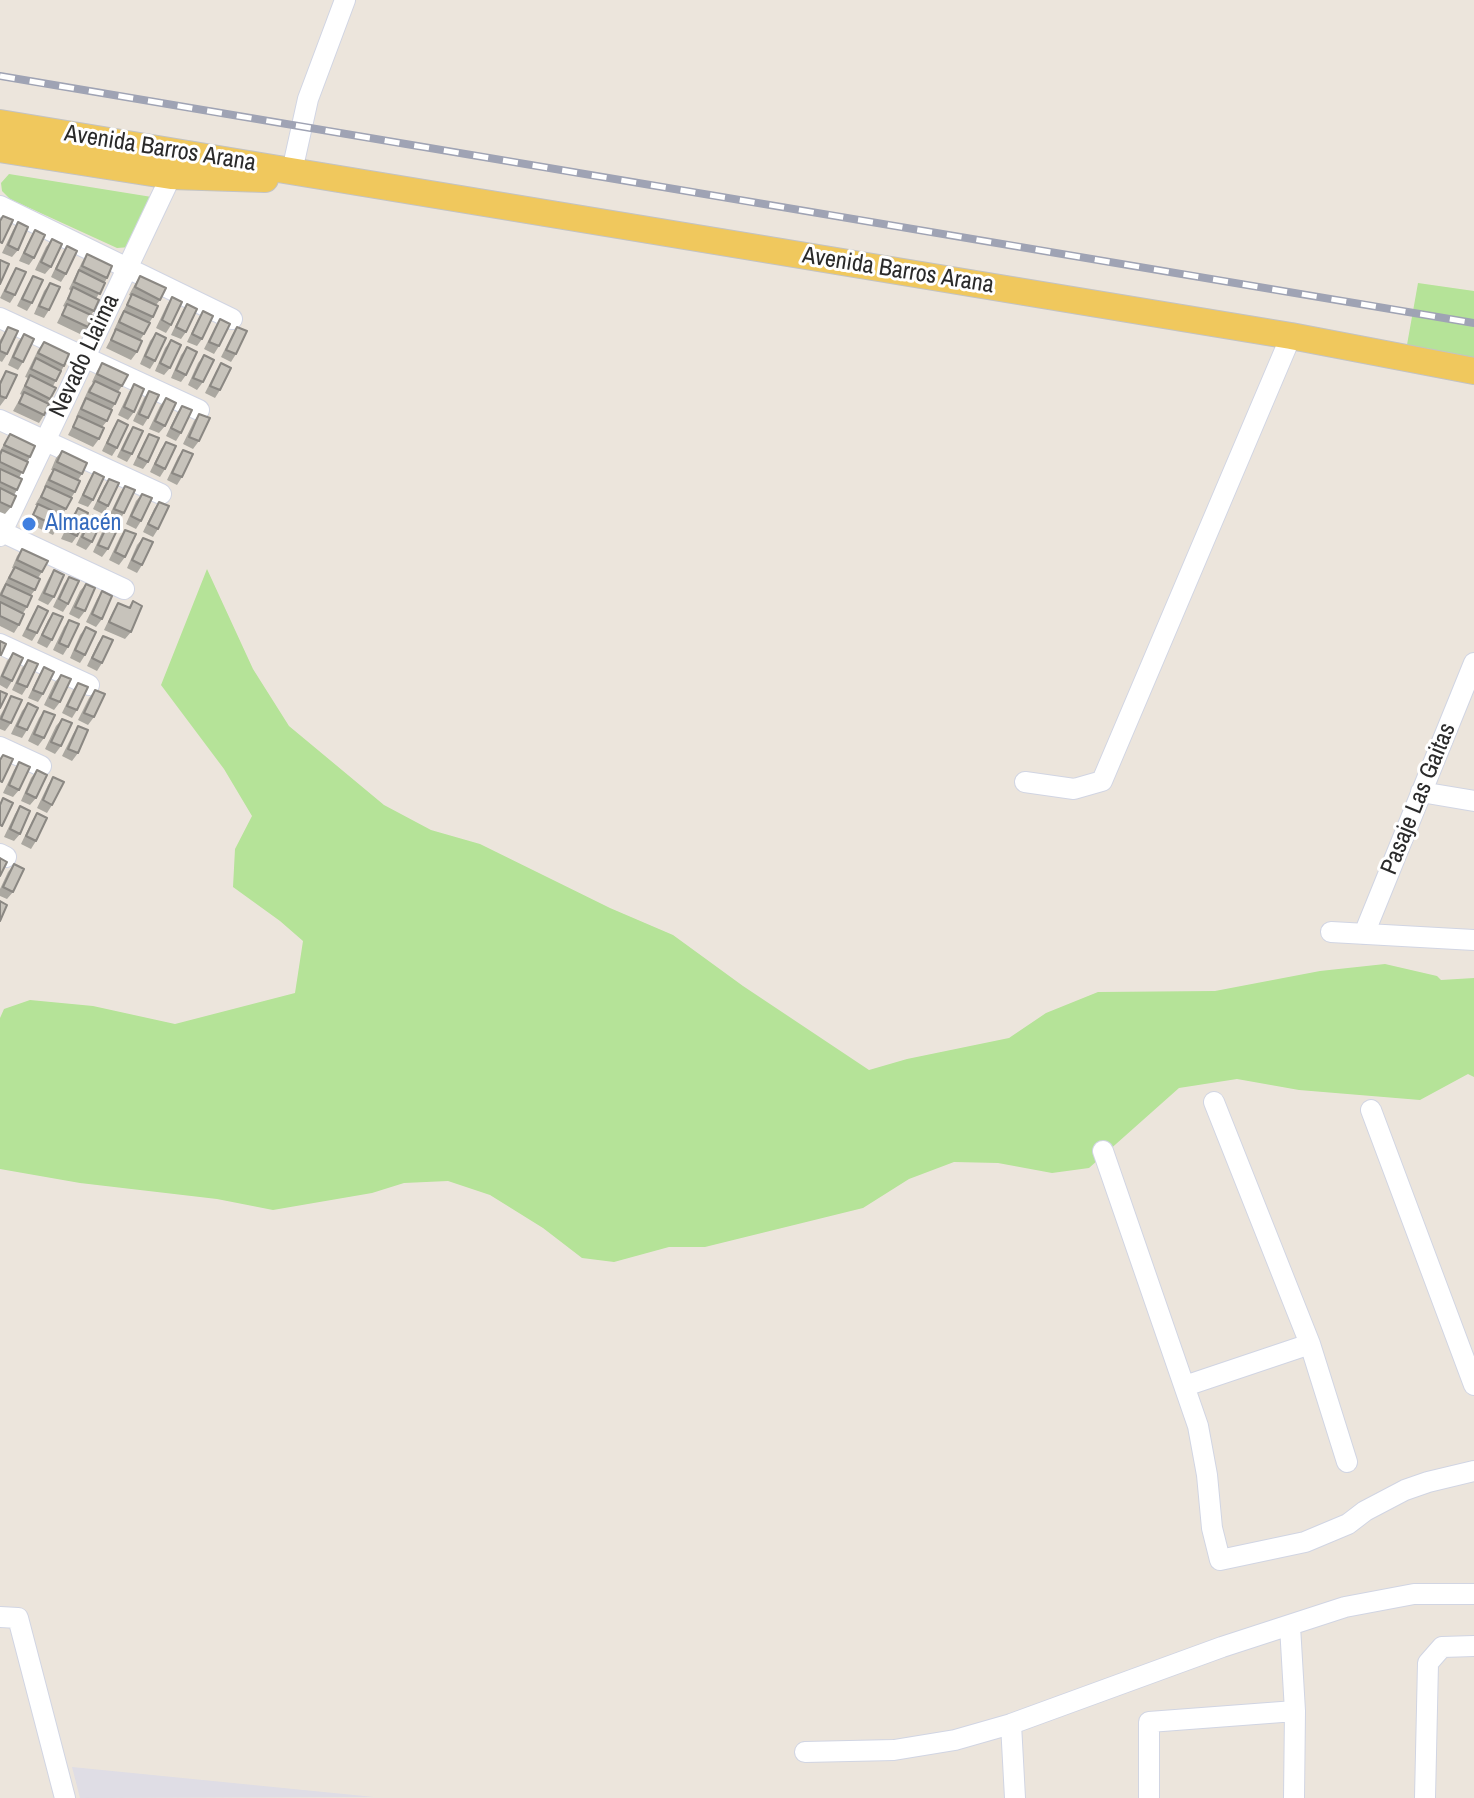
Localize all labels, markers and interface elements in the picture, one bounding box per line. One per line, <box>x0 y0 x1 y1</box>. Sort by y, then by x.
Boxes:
street label: Avenida Barros Arana <box>62 120 258 178</box>
street label: Avenida Barros Arana <box>800 242 996 300</box>
street label: Nevado Llaima <box>44 290 126 422</box>
place label: Almacén <box>45 510 122 538</box>
marker: Almacén <box>20 515 38 533</box>
street label: Pasaje Las Gaitas <box>1376 719 1462 879</box>

